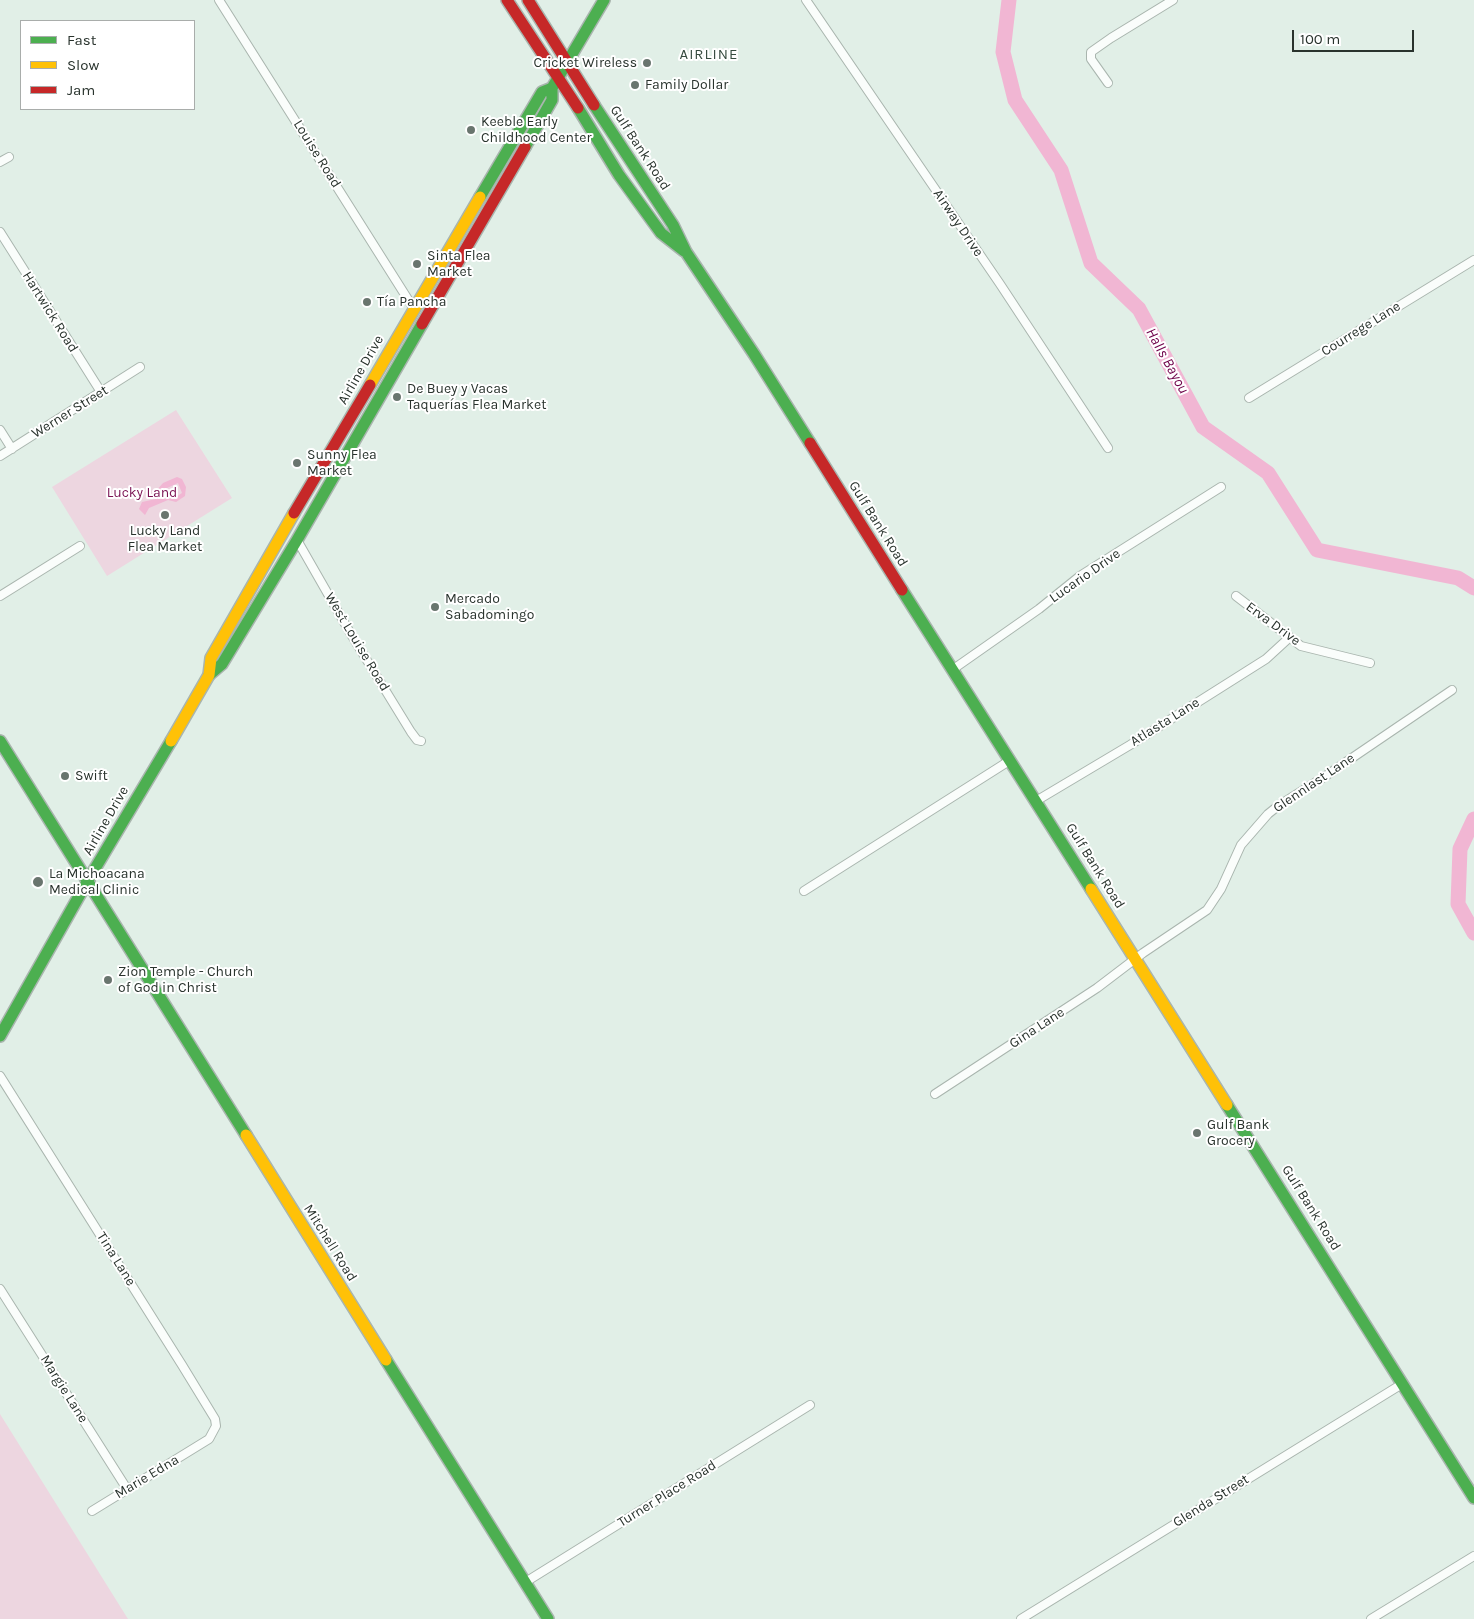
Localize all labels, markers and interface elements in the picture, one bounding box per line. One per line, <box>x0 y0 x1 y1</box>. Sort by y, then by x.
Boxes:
legend <box>20 20 195 110</box>
scale bar <box>1294 20 1416 52</box>
text: 100 m <box>1300 30 1340 48</box>
text: Fast <box>67 31 96 49</box>
district label: AIRLINE <box>679 46 739 64</box>
place label: Cricket Wireless <box>534 55 637 71</box>
text: Slow <box>67 56 99 74</box>
marker: Cricket Wireless <box>641 57 653 69</box>
place label: Family Dollar <box>645 77 728 93</box>
marker: Family Dollar <box>629 79 641 91</box>
text: Jam <box>67 81 95 99</box>
street label: Gulf Bank Road <box>606 102 674 194</box>
place label: Keeble Early Childhood Center <box>481 114 592 146</box>
street label: Louise Road <box>289 117 345 191</box>
marker: Keeble Early Childhood Center <box>465 124 477 136</box>
street label: Airway Drive <box>929 186 987 260</box>
place label: Sinta Flea Market <box>427 248 491 280</box>
marker: Sinta Flea Market <box>411 258 423 270</box>
street label: Hartwick Road <box>18 268 82 356</box>
place label: Tía Pancha <box>377 294 446 310</box>
marker: Tía Pancha <box>361 296 373 308</box>
street label: Courrege Lane <box>1318 298 1404 360</box>
water label: Halls Bayou <box>1142 325 1192 397</box>
street label: Airline Drive <box>334 332 388 408</box>
place label: De Buey y Vacas Taquerías Flea Market <box>407 381 546 414</box>
street label: Werner Street <box>29 382 111 442</box>
marker: De Buey y Vacas Taquerías Flea Market <box>391 391 403 403</box>
place label: Sunny Flea Market <box>307 447 377 480</box>
marker: Sunny Flea Market <box>291 457 303 469</box>
street label: Gulf Bank Road <box>845 478 911 570</box>
park label: Lucky Land <box>107 485 177 501</box>
marker: Lucky Land Flea Market <box>159 509 171 521</box>
place label: Lucky Land Flea Market <box>128 523 202 556</box>
street label: Lucario Drive <box>1046 545 1124 607</box>
street label: West Louise Road <box>321 590 393 694</box>
place label: Mercado Sabadomingo <box>445 591 534 624</box>
street label: Erva Drive <box>1242 598 1304 650</box>
marker: Mercado Sabadomingo <box>429 601 441 613</box>
street label: Atlasta Lane <box>1127 694 1203 750</box>
street label: Glennlast Lane <box>1270 750 1358 816</box>
place label: Swift <box>75 768 108 784</box>
marker: Swift <box>59 770 71 782</box>
street label: Airline Drive <box>79 783 133 859</box>
street label: Gulf Bank Road <box>1062 820 1128 912</box>
place label: La Michoacana Medical Clinic <box>49 866 145 899</box>
marker: La Michoacana Medical Clinic <box>31 875 45 889</box>
place label: Zion Temple - Church of God in Christ <box>118 964 253 996</box>
marker: Zion Temple - Church of God in Christ <box>102 974 114 986</box>
street label: Gina Lane <box>1006 1004 1068 1052</box>
place label: Gulf Bank Grocery <box>1207 1117 1269 1150</box>
marker: Gulf Bank Grocery <box>1191 1127 1203 1139</box>
street label: Gulf Bank Road <box>1278 1162 1344 1254</box>
street label: Mitchell Road <box>300 1201 360 1285</box>
street label: Tina Lane <box>93 1229 139 1289</box>
street label: Margie Lane <box>37 1352 91 1426</box>
street label: Marie Edna <box>112 1451 182 1503</box>
street label: Turner Place Road <box>615 1457 719 1531</box>
street label: Glenda Street <box>1170 1471 1252 1531</box>

